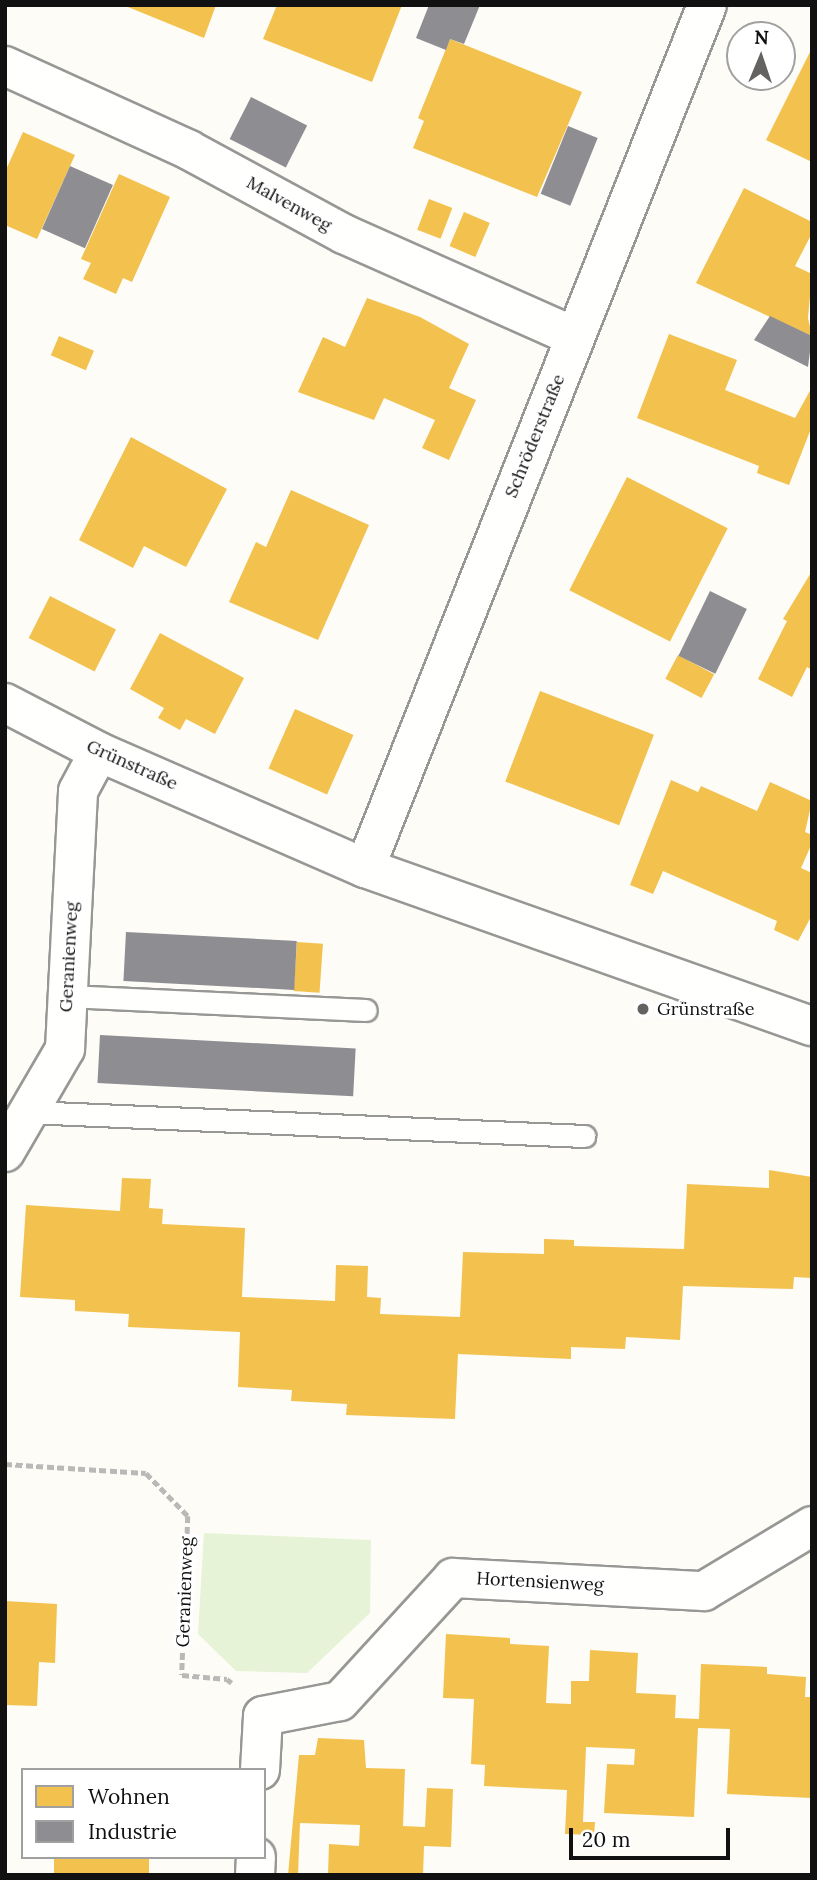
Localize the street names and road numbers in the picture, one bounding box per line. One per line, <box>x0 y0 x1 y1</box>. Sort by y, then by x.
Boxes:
street label: Malvenweg <box>243 172 335 236</box>
street label: Schröderstraße <box>500 371 570 501</box>
street label: Grünstraße <box>83 735 181 795</box>
street label: Geranienweg <box>55 901 83 1013</box>
street label: Geranienweg <box>172 1536 198 1648</box>
street label: Hortensienweg <box>476 1568 604 1596</box>

